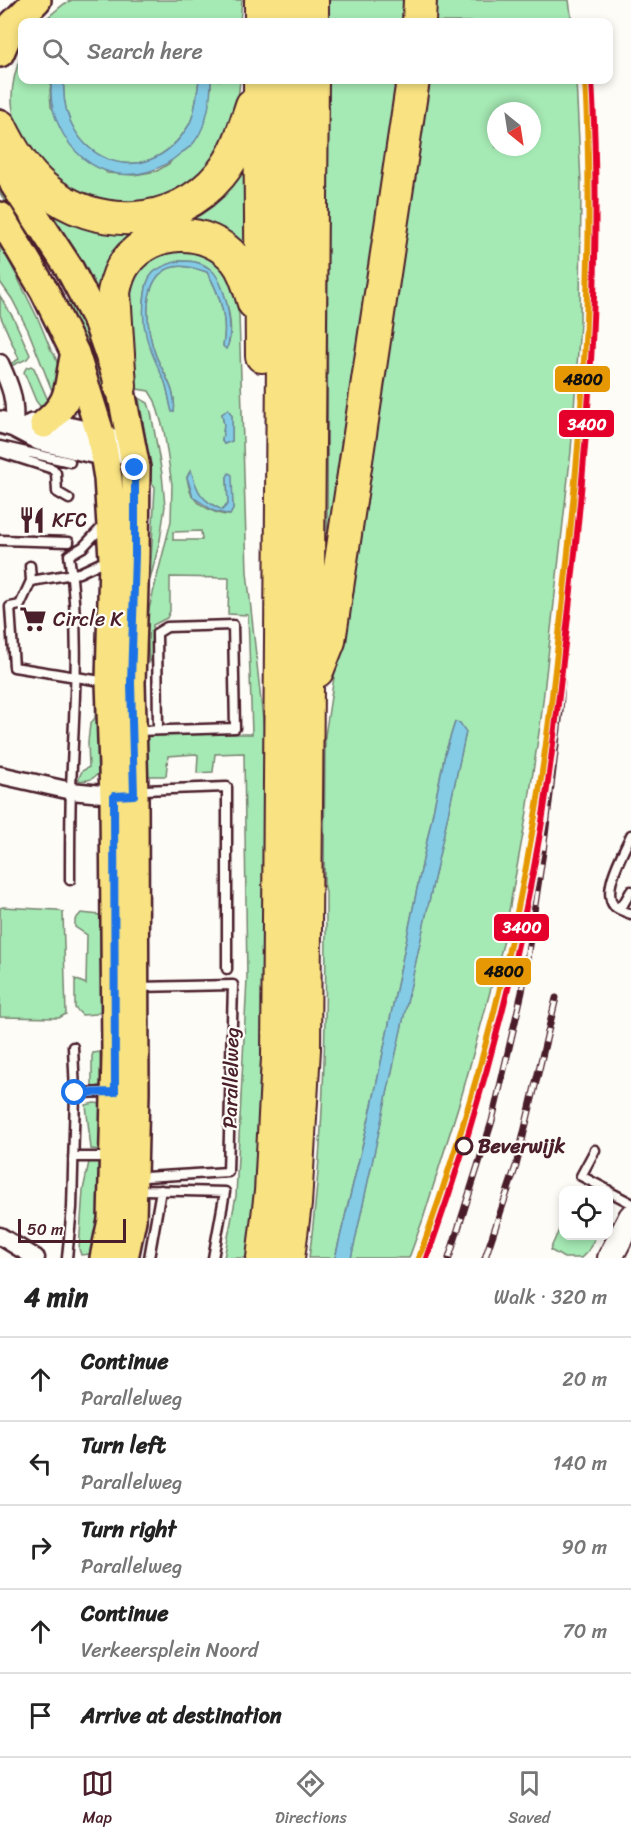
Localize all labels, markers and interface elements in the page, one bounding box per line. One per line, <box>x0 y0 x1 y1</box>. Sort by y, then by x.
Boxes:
search box <box>18 18 613 84</box>
text: Search here <box>87 32 203 71</box>
icon: search <box>39 35 72 68</box>
north arrow <box>487 102 541 156</box>
line badge: 4800 <box>554 365 611 393</box>
text: 4800 <box>562 365 603 394</box>
line badge: 3400 <box>558 409 615 438</box>
text: 3400 <box>566 410 607 439</box>
route end <box>121 454 147 480</box>
place label: KFC <box>52 503 87 538</box>
restaurant icon: KFC <box>17 505 47 535</box>
place label: Circle K <box>53 602 124 637</box>
supermarket icon: Circle K <box>18 604 48 634</box>
line badge: 3400 <box>493 913 550 942</box>
text: 3400 <box>501 913 542 942</box>
line badge: 4800 <box>475 957 532 986</box>
text: 4800 <box>483 957 524 986</box>
street label: Parallelweg <box>213 1027 249 1129</box>
route start <box>61 1079 87 1105</box>
place label: Beverwijk <box>478 1129 566 1164</box>
marker: Beverwijk <box>455 1137 473 1155</box>
map controls <box>559 1186 613 1240</box>
button: locate <box>559 1186 613 1240</box>
text: 50 m <box>27 1215 63 1244</box>
scale bar <box>18 1216 126 1244</box>
text: 4 min <box>24 1274 88 1320</box>
text: Walk · 320 m <box>494 1280 607 1315</box>
text: Continue <box>81 1342 169 1381</box>
text: 20 m <box>562 1362 607 1397</box>
icon: ahead <box>24 1363 57 1396</box>
text: Parallelweg <box>81 1381 182 1416</box>
text: Turn left <box>81 1426 166 1465</box>
text: 140 m <box>553 1446 607 1481</box>
icon: left <box>24 1447 57 1480</box>
text: Parallelweg <box>81 1465 182 1500</box>
text: Turn right <box>81 1510 176 1549</box>
text: 90 m <box>562 1530 607 1565</box>
icon: right <box>24 1531 57 1564</box>
text: Parallelweg <box>81 1549 182 1584</box>
text: Continue <box>81 1594 169 1633</box>
text: 70 m <box>562 1614 607 1649</box>
icon: ahead <box>24 1615 57 1648</box>
text: Verkeersplein Noord <box>81 1633 258 1668</box>
text: Arrive at destination <box>81 1696 282 1735</box>
icon: arrive <box>24 1699 57 1732</box>
tab: Map <box>81 1767 114 1832</box>
tab: Directions <box>275 1767 347 1832</box>
tab: Saved <box>508 1767 550 1832</box>

